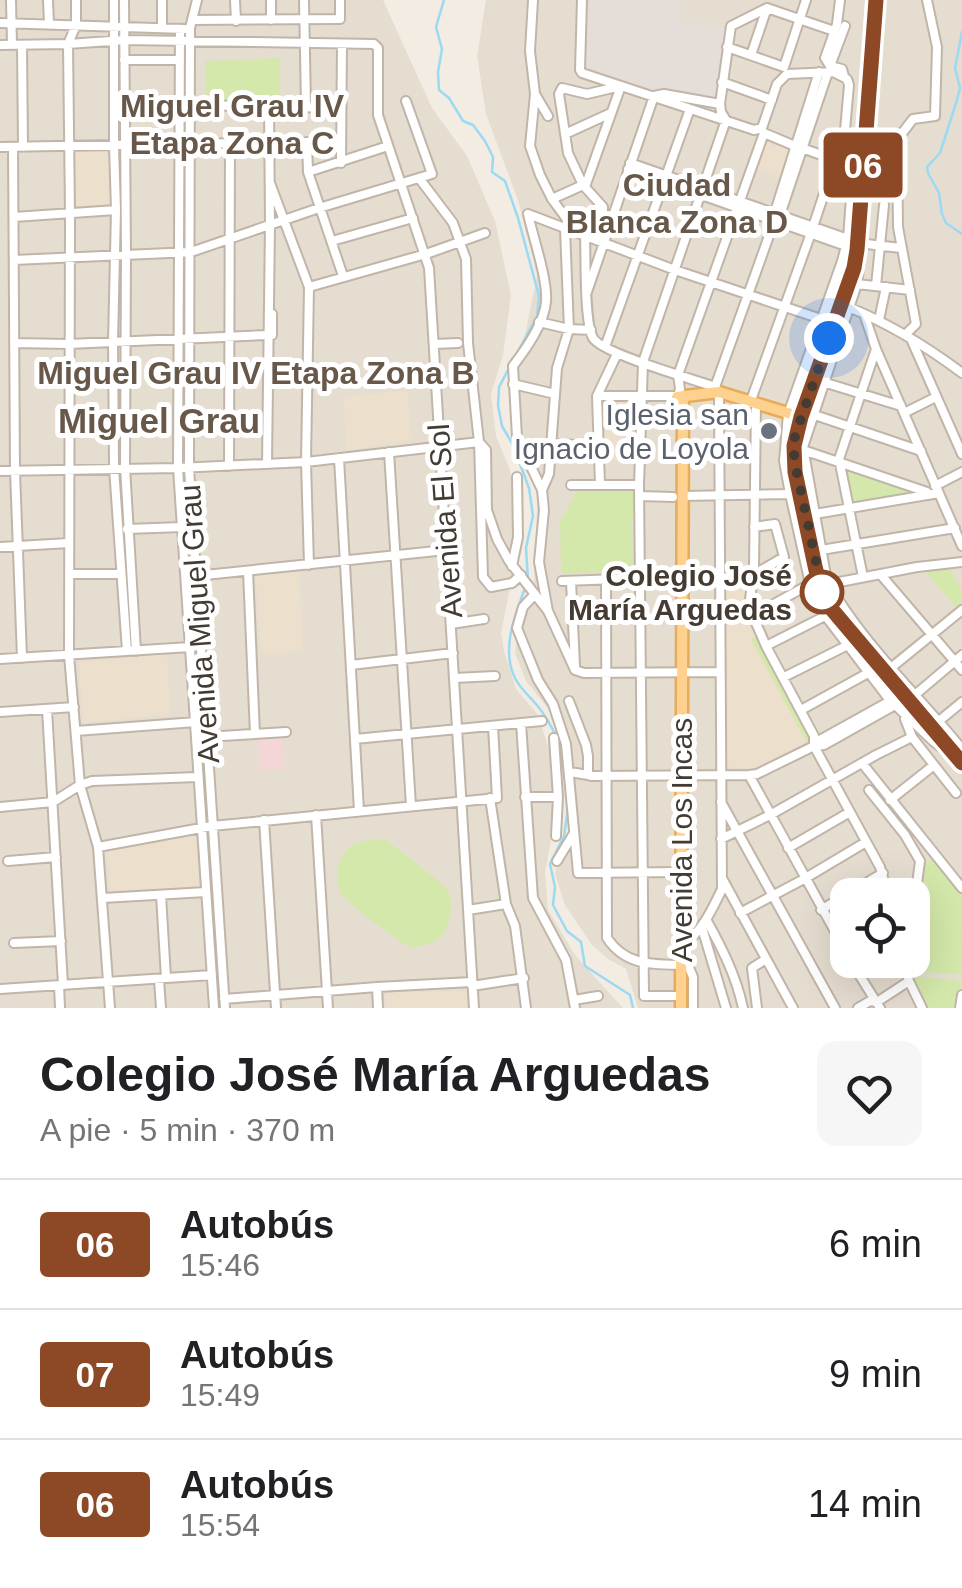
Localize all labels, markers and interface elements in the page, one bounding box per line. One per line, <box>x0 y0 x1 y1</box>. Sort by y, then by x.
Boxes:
district label: Miguel Grau IV Etapa Zona C <box>120 88 345 161</box>
line badge: 06 <box>818 132 908 198</box>
text: 06 <box>844 146 882 185</box>
district label: Ciudad Blanca Zona D <box>566 167 788 240</box>
your location <box>804 313 854 363</box>
district label: Miguel Grau IV Etapa Zona B <box>37 355 475 391</box>
place label: Iglesia san Ignacio de Loyola <box>514 398 749 465</box>
district label: Miguel Grau <box>58 401 260 440</box>
marker: Iglesia san Ignacio de Loyola <box>758 420 780 442</box>
street label: Avenida El Sol <box>422 423 468 619</box>
street label: Avenida Miguel Grau <box>173 483 225 765</box>
place label: Colegio José María Arguedas <box>568 559 792 626</box>
marker: Colegio José María Arguedas <box>801 571 843 613</box>
street label: Avenida Los Incas <box>665 718 698 962</box>
map controls <box>830 878 930 978</box>
button: locate <box>830 878 930 978</box>
button: heart <box>817 1041 922 1146</box>
text: Colegio José María Arguedas <box>40 1048 710 1101</box>
text: A pie · 5 min · 370 m <box>40 1112 335 1148</box>
text: Autobús <box>180 1204 334 1246</box>
text: 6 min <box>829 1223 922 1265</box>
text: 06 <box>76 1225 114 1264</box>
text: 15:46 <box>180 1247 260 1283</box>
text: Autobús <box>180 1334 334 1376</box>
text: 9 min <box>829 1353 922 1395</box>
text: 07 <box>76 1355 114 1394</box>
text: 15:49 <box>180 1377 260 1413</box>
text: Autobús <box>180 1464 334 1506</box>
text: 14 min <box>808 1483 922 1525</box>
text: 06 <box>76 1485 114 1524</box>
text: 15:54 <box>180 1507 260 1543</box>

